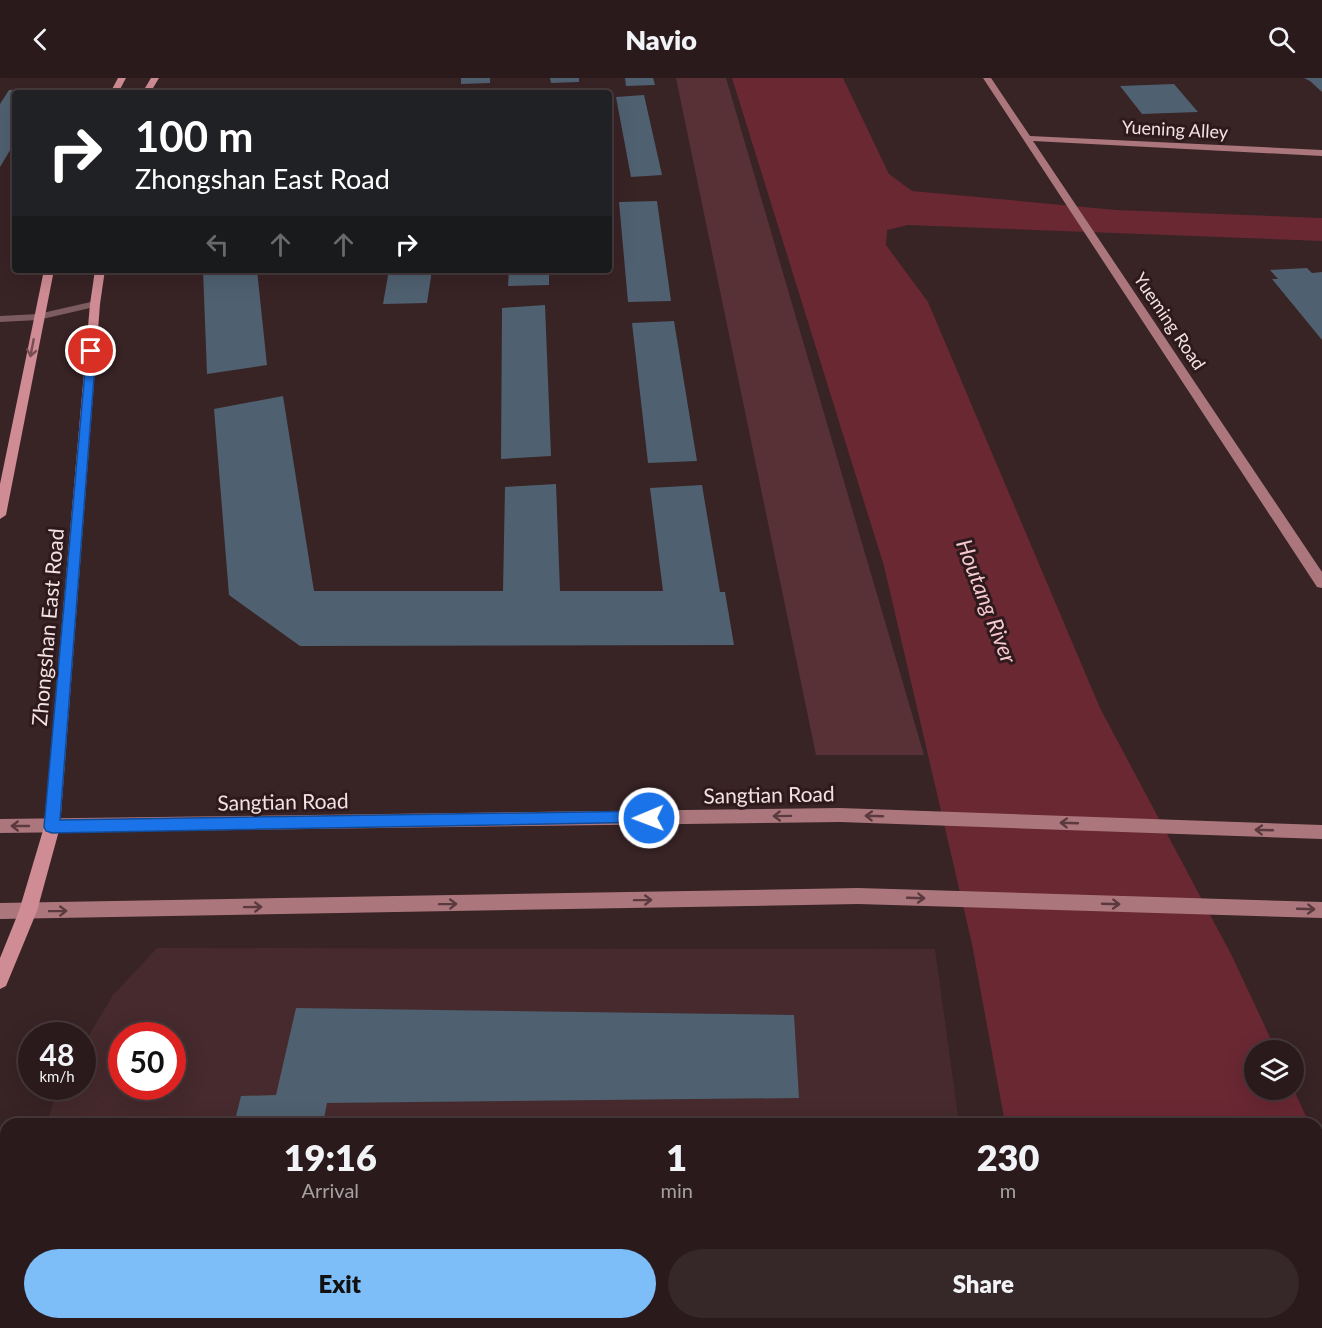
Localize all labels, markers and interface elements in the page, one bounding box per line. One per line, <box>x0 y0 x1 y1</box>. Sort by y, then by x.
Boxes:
icon: back <box>24 23 57 56</box>
text: Navio <box>625 23 697 56</box>
icon: search <box>1265 23 1298 56</box>
text: 100 m <box>135 111 253 161</box>
icon: right <box>36 114 114 192</box>
street label: Yuening Alley <box>1121 115 1229 143</box>
text: Zhongshan East Road <box>135 162 390 195</box>
icon: left <box>201 228 234 261</box>
icon: ahead <box>264 228 297 261</box>
icon: ahead <box>327 228 360 261</box>
icon: right <box>390 228 423 261</box>
street label: Yueming Road <box>1129 268 1211 374</box>
pin <box>65 325 116 376</box>
icon: arrive <box>74 334 107 367</box>
one-way arrow <box>26 337 37 357</box>
street label: Zhongshan East Road <box>26 527 68 727</box>
water label: Houtang River <box>951 535 1023 667</box>
street label: Sangtian Road <box>703 780 835 808</box>
position arrow <box>617 786 681 850</box>
street label: Sangtian Road <box>217 787 349 815</box>
one-way arrow <box>773 810 793 822</box>
one-way arrow <box>864 810 884 822</box>
one-way arrow <box>1059 817 1079 829</box>
one-way arrow <box>11 821 31 832</box>
one-way arrow <box>1254 825 1274 836</box>
one-way arrow <box>906 892 926 904</box>
one-way arrow <box>633 894 653 906</box>
one-way arrow <box>438 898 458 910</box>
one-way arrow <box>1101 898 1121 909</box>
one-way arrow <box>243 902 263 913</box>
one-way arrow <box>1295 904 1315 915</box>
one-way arrow <box>48 905 68 917</box>
speed limit sign: 50 <box>108 1022 186 1100</box>
text: 48 <box>40 1036 74 1072</box>
map controls <box>1244 1040 1304 1100</box>
button: layers <box>1244 1040 1304 1100</box>
text: km/h <box>39 1067 75 1085</box>
text: 19:16 <box>284 1135 377 1179</box>
text: 1 <box>666 1135 687 1179</box>
text: 230 <box>977 1135 1039 1179</box>
text: Arrival <box>301 1178 359 1202</box>
text: min <box>661 1178 693 1202</box>
text: m <box>1000 1178 1016 1202</box>
button: Exit <box>24 1249 656 1318</box>
button: Share <box>668 1249 1299 1318</box>

